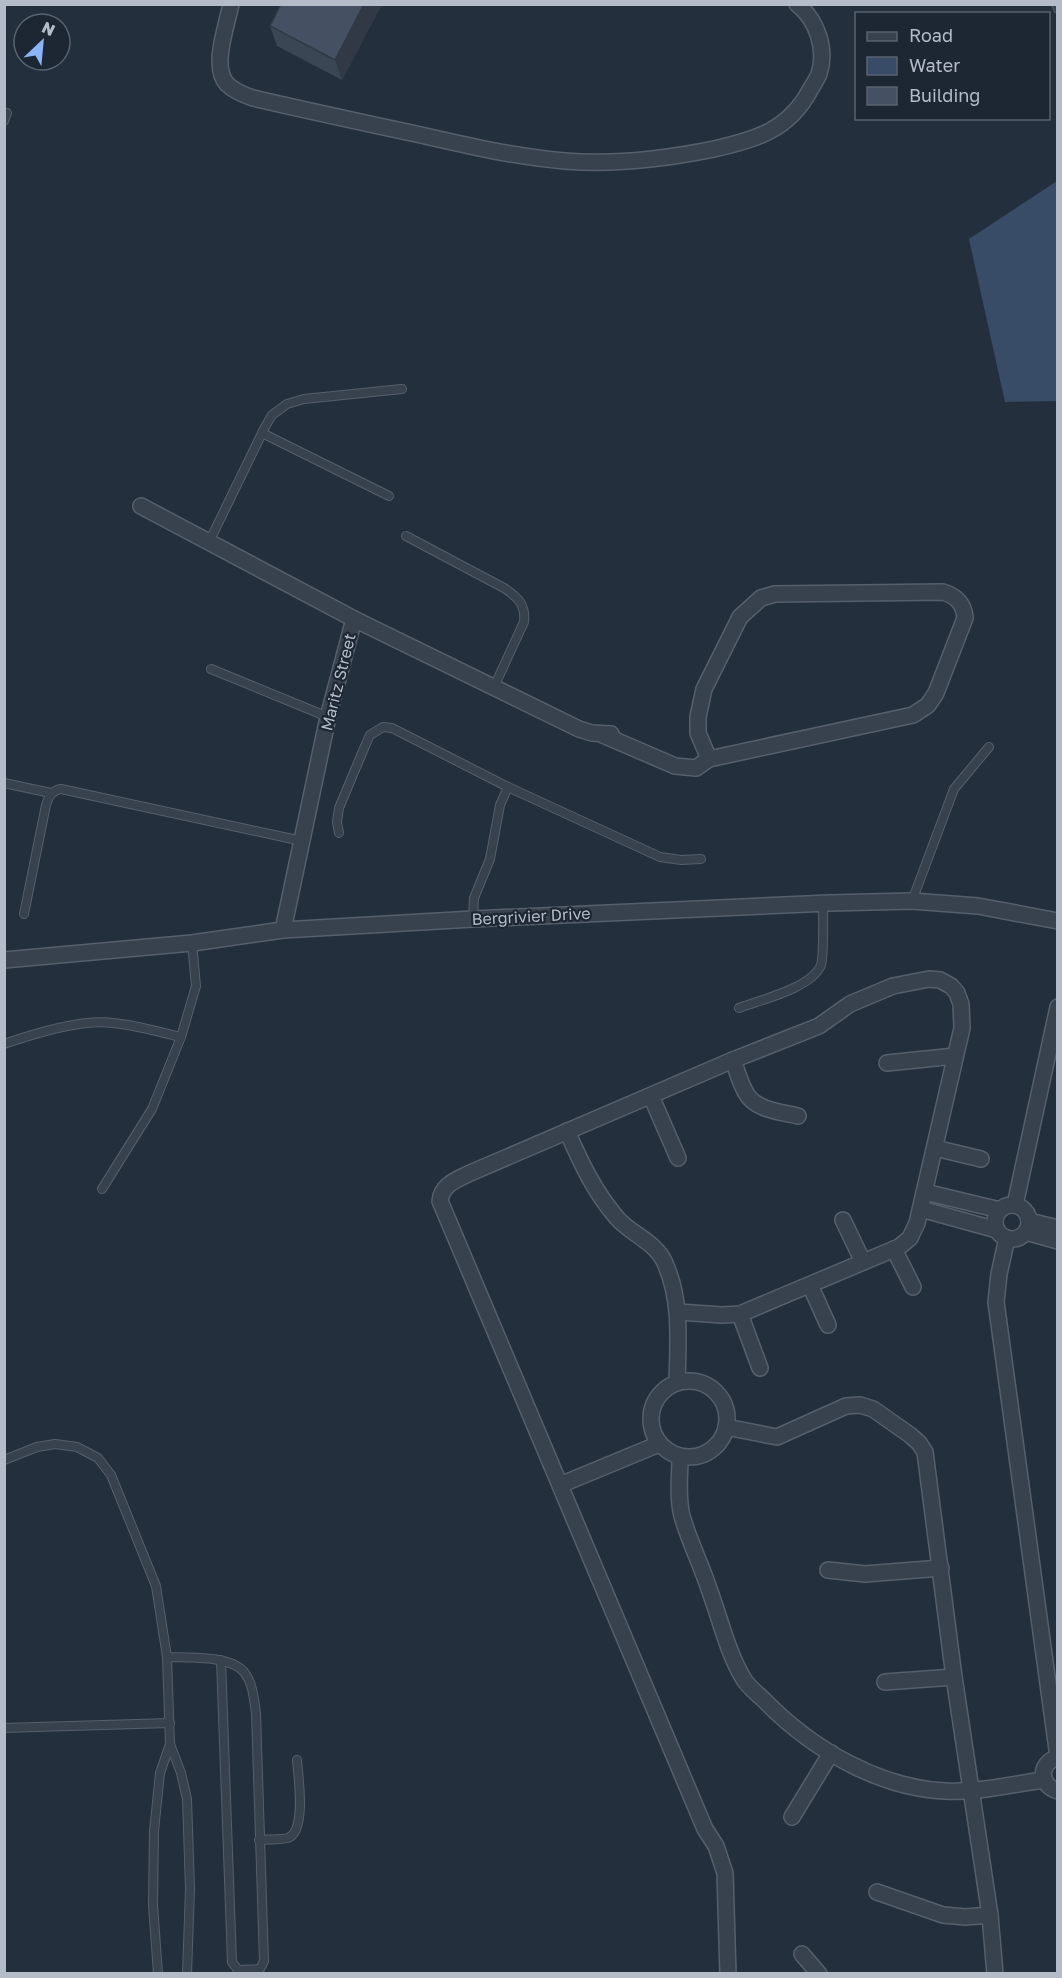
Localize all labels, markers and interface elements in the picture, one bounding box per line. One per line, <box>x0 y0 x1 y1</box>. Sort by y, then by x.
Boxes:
north arrow <box>12 12 72 72</box>
legend <box>855 12 1050 120</box>
text: N <box>39 17 58 40</box>
text: Road <box>909 24 953 46</box>
text: Water <box>909 54 960 76</box>
text: Building <box>909 84 980 106</box>
street label: Maritz Street <box>316 631 360 733</box>
street label: Bergrivier Drive <box>471 903 591 929</box>

